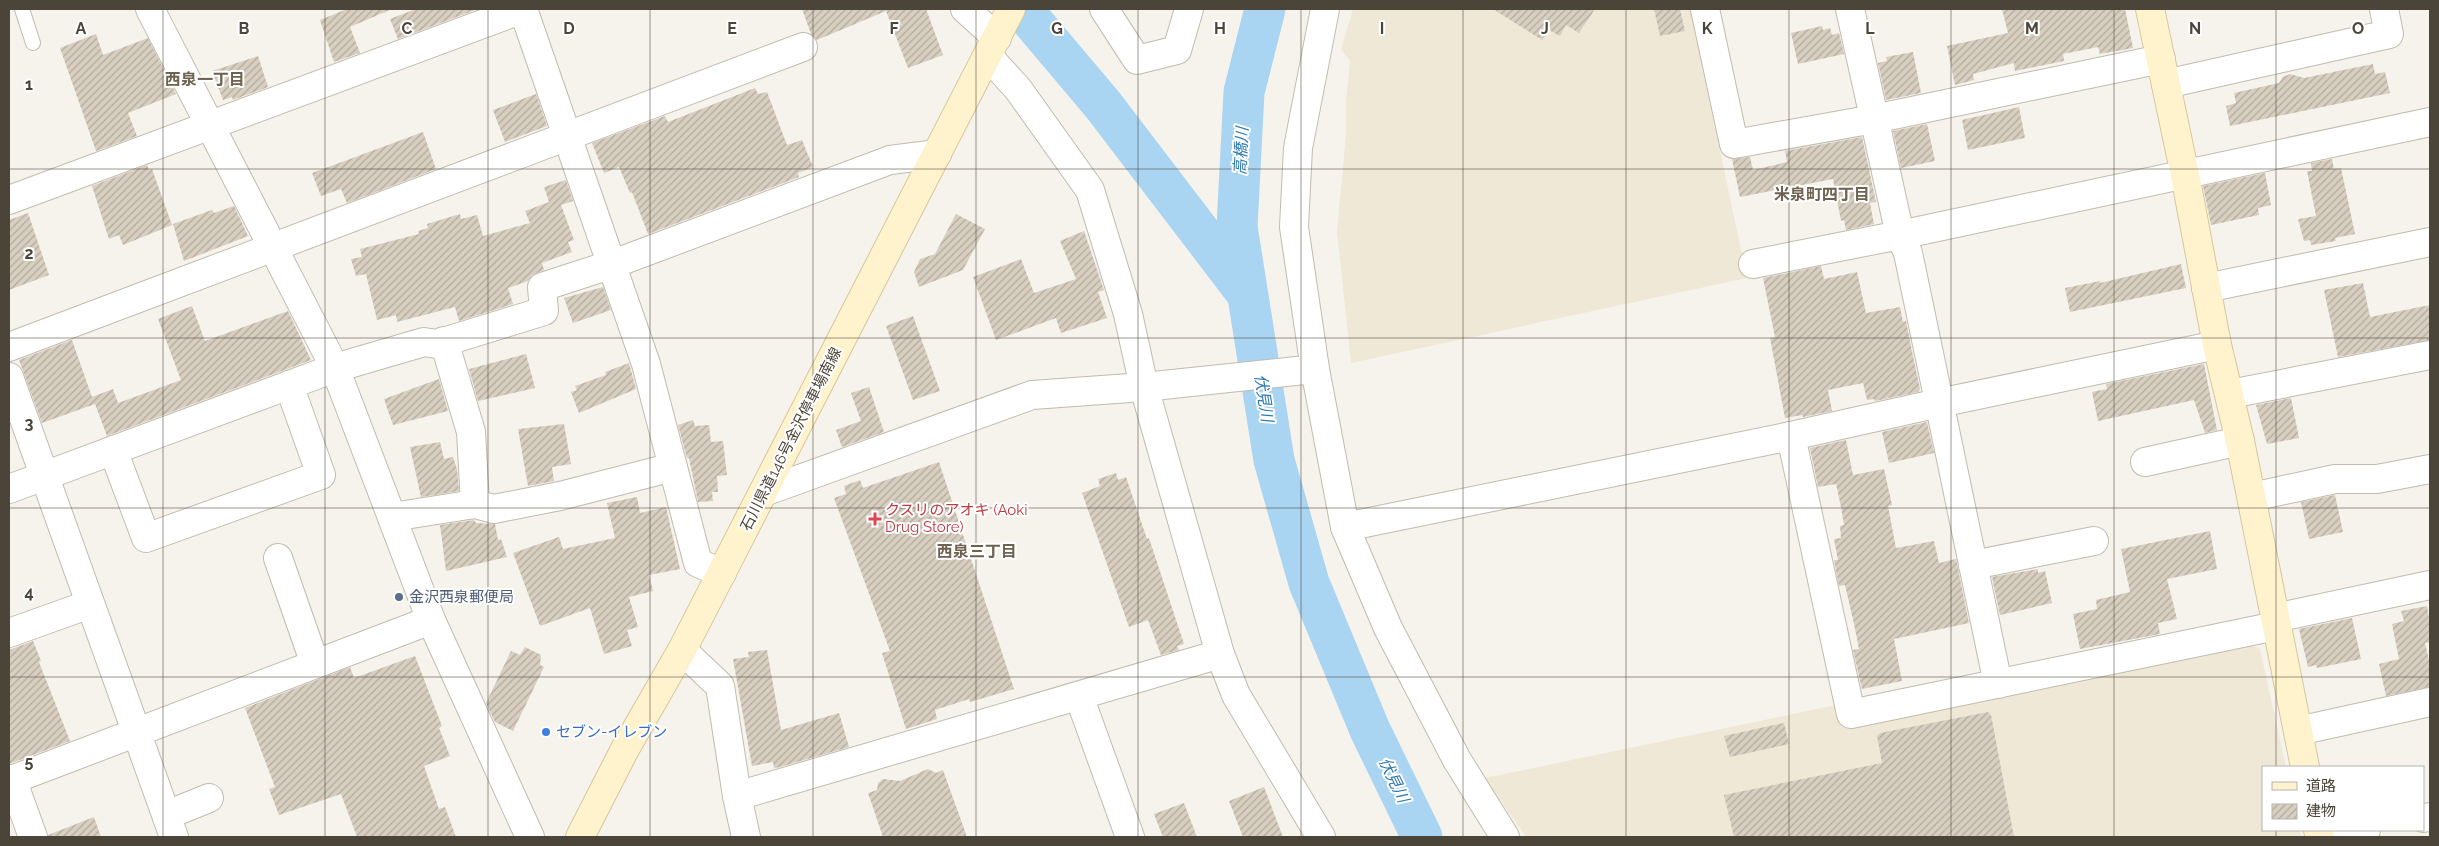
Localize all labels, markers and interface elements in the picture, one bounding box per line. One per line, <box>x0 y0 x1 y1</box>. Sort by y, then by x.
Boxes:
text: A <box>76 19 87 38</box>
text: B <box>239 19 250 38</box>
text: C <box>402 19 413 38</box>
text: D <box>563 19 575 38</box>
text: E <box>727 19 737 38</box>
text: F <box>889 19 899 38</box>
text: G <box>1051 19 1063 38</box>
text: H <box>1214 19 1226 38</box>
text: I <box>1380 19 1384 38</box>
text: J <box>1541 19 1549 38</box>
text: K <box>1702 19 1713 38</box>
text: L <box>1865 19 1875 38</box>
text: M <box>2025 19 2039 38</box>
text: N <box>2189 19 2201 38</box>
text: O <box>2352 19 2364 38</box>
district label: 西泉一丁目 <box>165 70 245 89</box>
text: 1 <box>25 75 33 94</box>
water label: 高橋川 <box>1230 125 1252 175</box>
district label: 米泉町四丁目 <box>1774 185 1870 204</box>
text: 2 <box>24 244 34 263</box>
street label: 石川県道146号金沢停車場南線 <box>737 344 845 534</box>
water label: 伏見川 <box>1251 373 1277 425</box>
text: 3 <box>25 414 34 433</box>
place label: クスリのアオキ (Aoki Drug Store) <box>885 501 1027 536</box>
marker: クスリのアオキ (Aoki Drug Store) <box>869 513 881 525</box>
district label: 西泉三丁目 <box>937 542 1017 561</box>
text: 4 <box>24 583 34 602</box>
place label: 金沢西泉郵便局 <box>409 588 514 606</box>
marker: 金沢西泉郵便局 <box>393 591 405 603</box>
place label: セブン-イレブン <box>556 723 667 741</box>
marker: セブン-イレブン <box>540 726 552 738</box>
text: 5 <box>25 752 34 771</box>
water label: 伏見川 <box>1375 754 1414 808</box>
legend <box>2262 766 2424 831</box>
text: 道路 <box>2306 777 2336 795</box>
text: 建物 <box>2306 802 2336 820</box>

